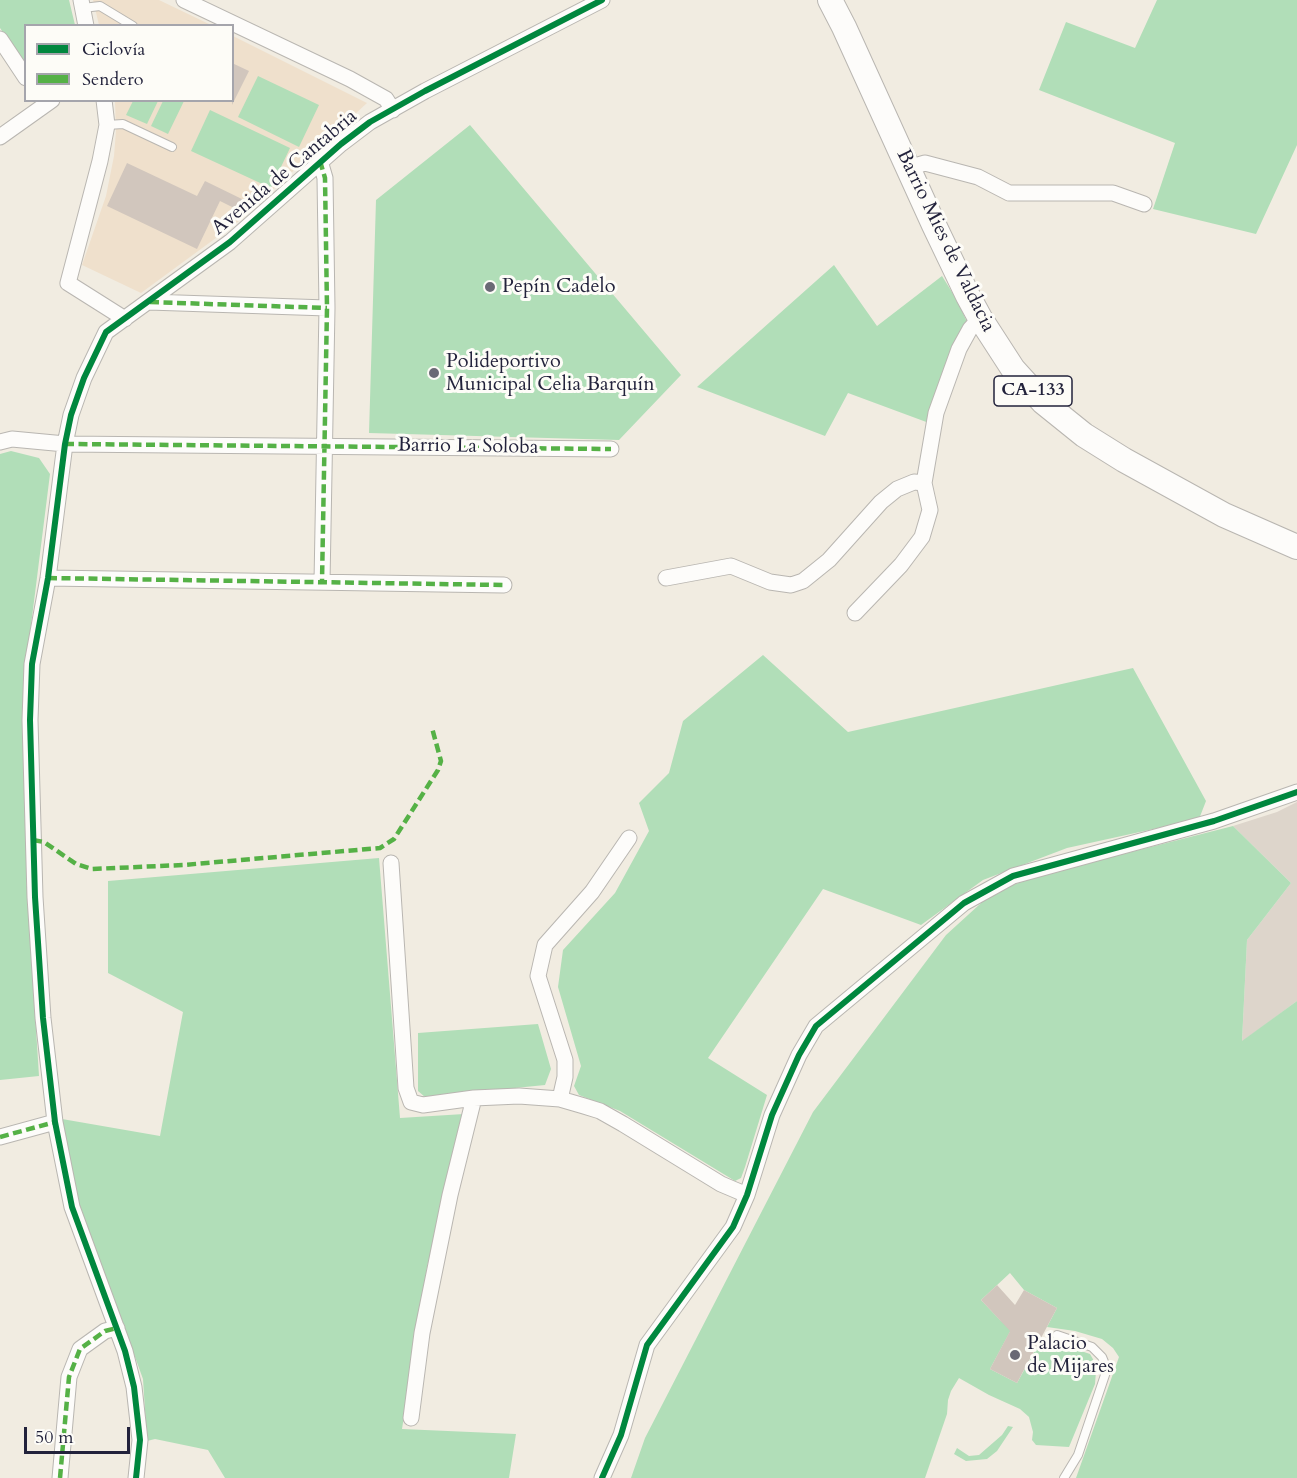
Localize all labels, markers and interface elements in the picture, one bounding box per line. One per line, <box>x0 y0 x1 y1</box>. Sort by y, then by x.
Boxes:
legend <box>24 24 234 102</box>
text: Ciclovía <box>82 37 145 62</box>
text: Sendero <box>82 67 143 92</box>
street label: Avenida de Cantabria <box>207 105 363 241</box>
street label: Barrio Mies de Valdacia <box>890 146 1000 336</box>
place label: Pepín Cadelo <box>502 275 615 299</box>
marker: Pepín Cadelo <box>483 280 497 294</box>
place label: Polideportivo Municipal Celia Barquín <box>446 350 655 397</box>
marker: Polideportivo Municipal Celia Barquín <box>427 366 441 380</box>
road number: CA-133 <box>994 376 1072 406</box>
street label: Barrio La Soloba <box>397 434 539 460</box>
place label: Palacio de Mijares <box>1027 1332 1114 1379</box>
marker: Palacio de Mijares <box>1008 1348 1022 1362</box>
scale bar <box>27 1415 134 1453</box>
text: 50 m <box>35 1425 74 1450</box>

